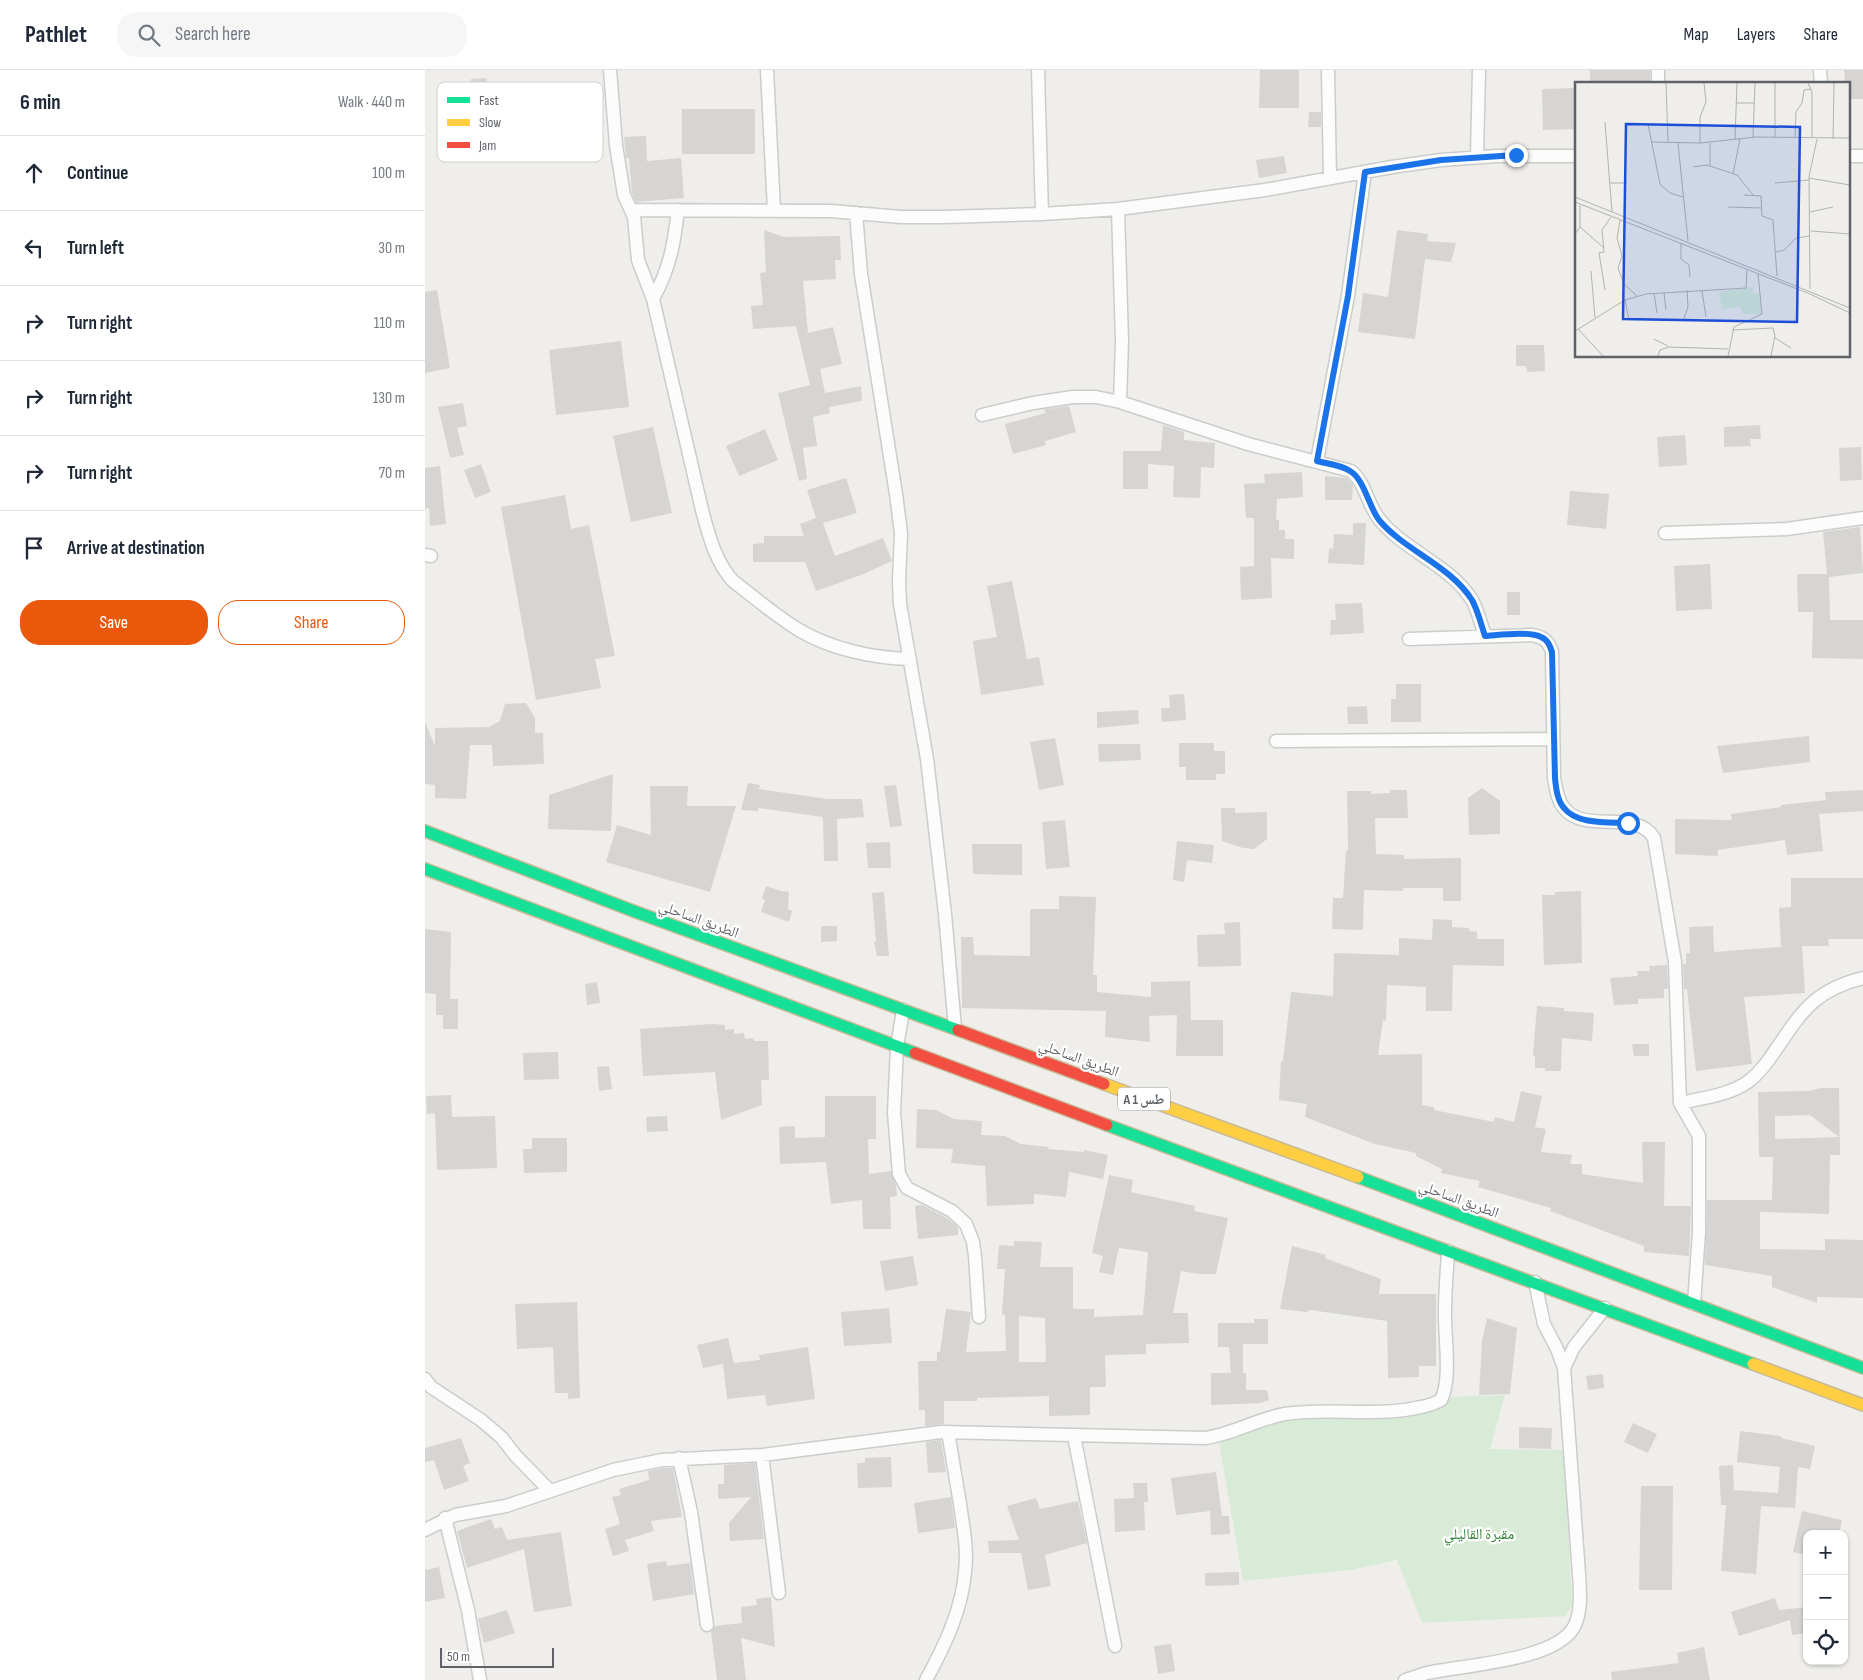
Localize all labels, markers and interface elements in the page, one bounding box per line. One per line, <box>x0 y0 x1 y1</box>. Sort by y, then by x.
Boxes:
search box <box>117 12 467 57</box>
text: Pathlet <box>25 20 87 49</box>
icon: search <box>135 21 163 49</box>
text: Search here <box>175 23 251 46</box>
text: Map <box>1684 24 1709 45</box>
text: Layers <box>1737 24 1776 45</box>
text: Share <box>1804 24 1838 45</box>
legend <box>437 82 603 162</box>
inset map <box>1575 82 1851 358</box>
text: 6 min <box>20 90 61 115</box>
text: Fast <box>479 92 499 109</box>
text: Walk · 440 m <box>338 93 405 112</box>
text: Slow <box>479 114 501 131</box>
text: Jam <box>478 137 496 154</box>
route end <box>1505 144 1528 167</box>
icon: ahead <box>20 159 48 187</box>
text: Continue <box>67 162 128 185</box>
text: 100 m <box>372 164 405 183</box>
icon: left <box>20 234 48 262</box>
text: Turn left <box>67 237 124 260</box>
text: 30 m <box>378 239 405 258</box>
icon: right <box>20 309 48 337</box>
text: Turn right <box>67 312 132 335</box>
text: 110 m <box>374 314 405 333</box>
icon: right <box>20 384 48 412</box>
text: Turn right <box>67 387 132 410</box>
text: 130 m <box>373 389 405 408</box>
icon: right <box>20 459 48 487</box>
text: Turn right <box>67 462 132 485</box>
text: 70 m <box>379 464 405 483</box>
icon: arrive <box>20 534 48 562</box>
text: Arrive at destination <box>67 537 205 560</box>
button: Save <box>20 600 208 645</box>
button: Share <box>218 600 405 645</box>
route start <box>1617 812 1640 835</box>
street label: الطريق الساحلي <box>656 896 741 944</box>
street label: الطريق الساحلي <box>1036 1035 1121 1083</box>
road number: A 1 طس <box>1118 1088 1170 1110</box>
street label: الطريق الساحلي <box>1416 1176 1501 1224</box>
park label: مقبرة القاليلي <box>1444 1525 1514 1546</box>
map controls <box>1803 1530 1848 1665</box>
button: + <box>1803 1530 1848 1575</box>
button: − <box>1803 1575 1848 1620</box>
button: locate <box>1803 1620 1848 1665</box>
scale bar <box>440 1645 554 1668</box>
text: 50 m <box>447 1648 470 1665</box>

